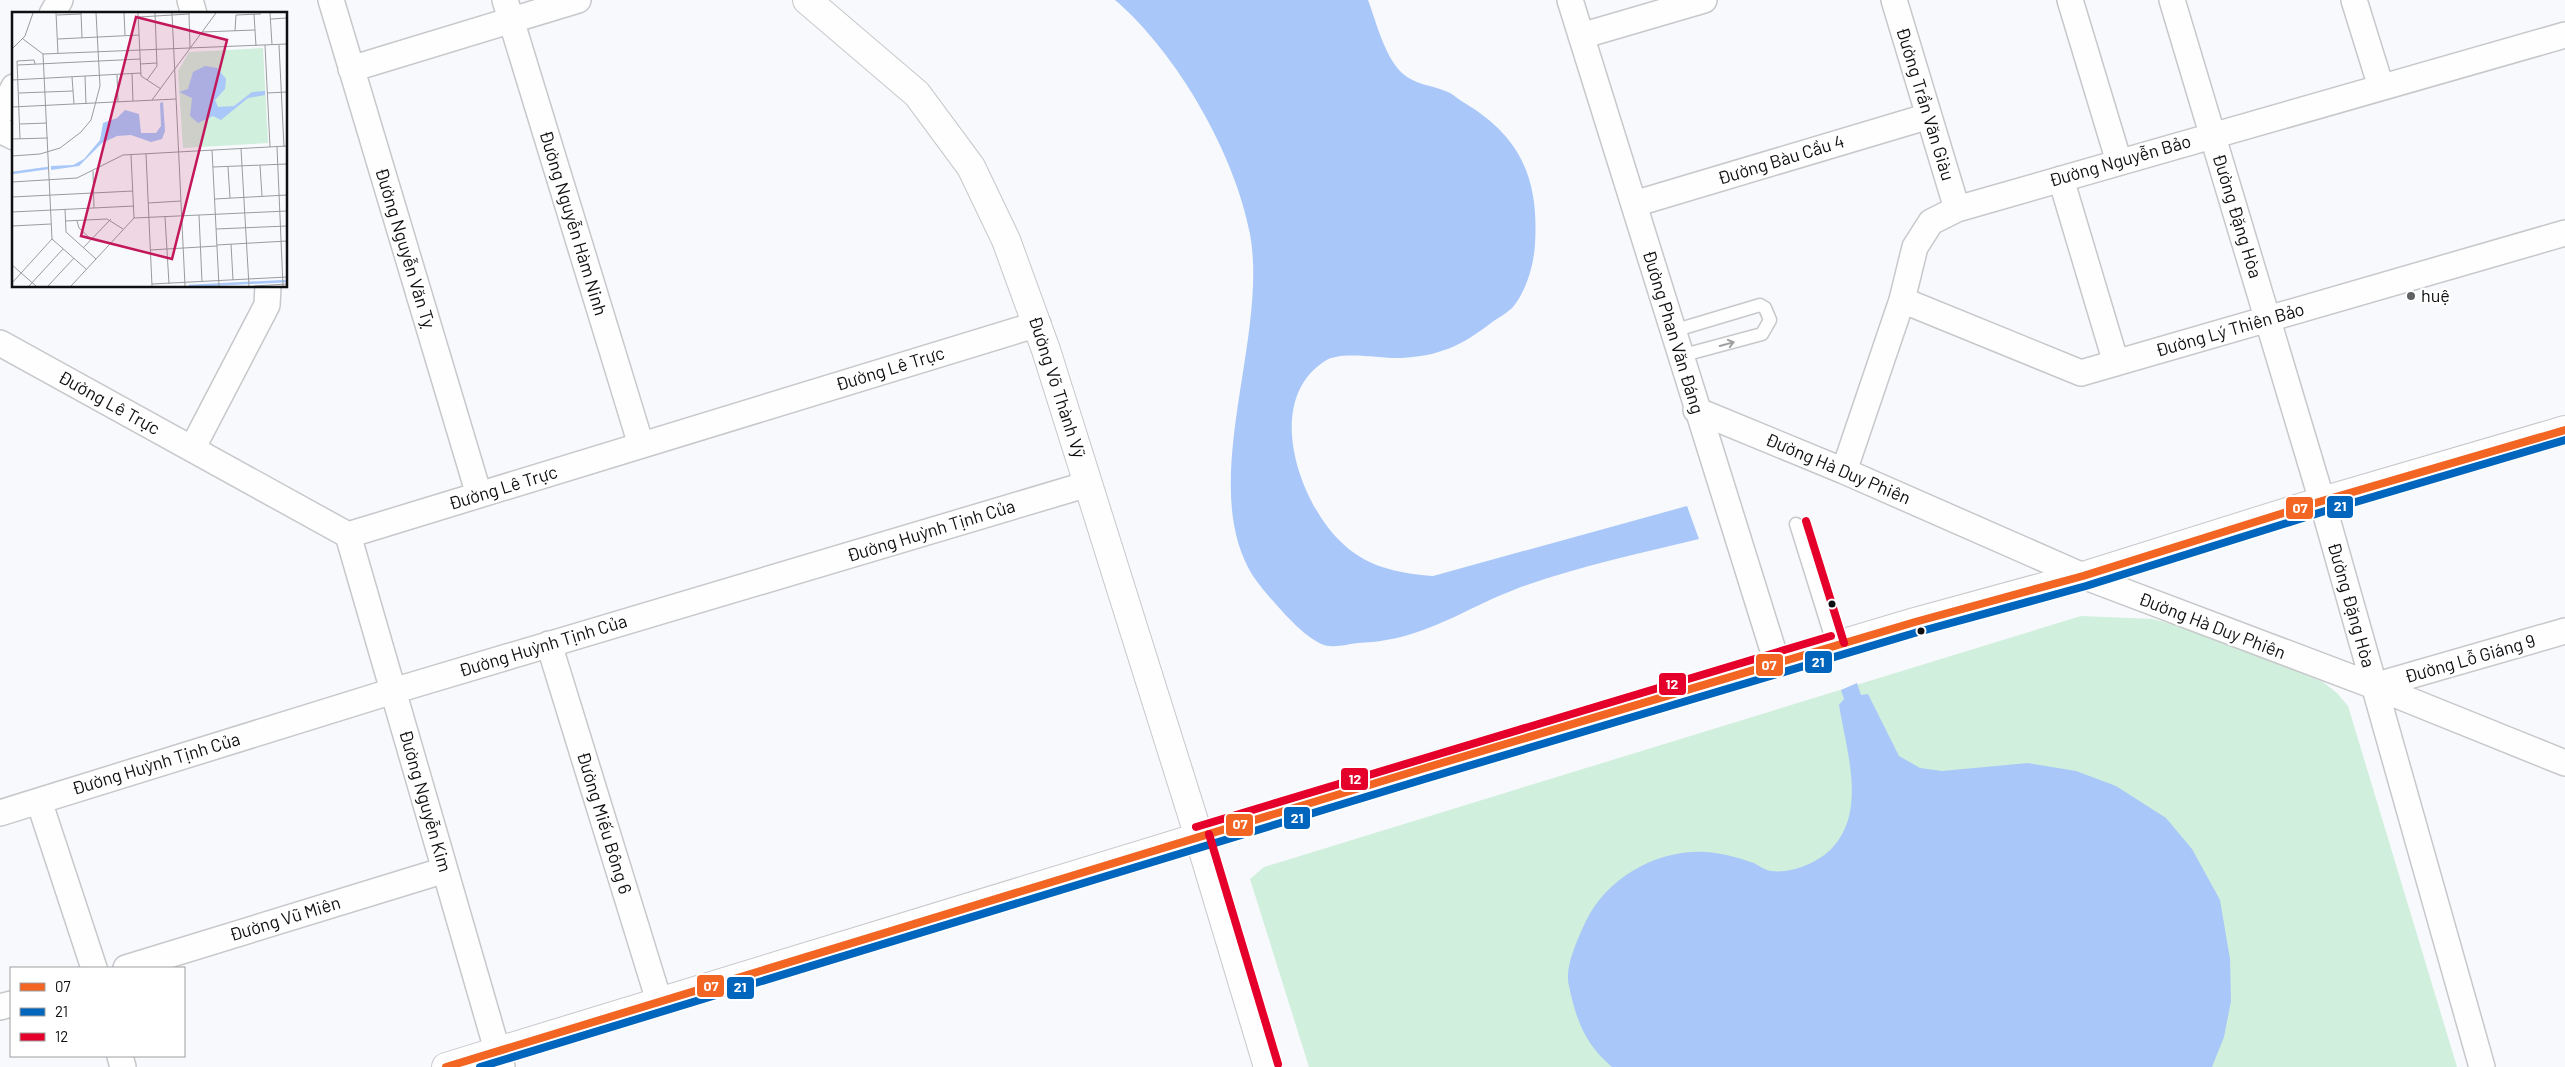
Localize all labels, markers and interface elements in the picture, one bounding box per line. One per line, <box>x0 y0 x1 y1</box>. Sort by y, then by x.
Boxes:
inset map <box>12 12 288 288</box>
street label: Đường Trần Văn Giàu <box>1892 24 1960 183</box>
street label: Đường Nguyễn Hàm Ninh <box>535 128 613 318</box>
street label: Đường Bàu Cầu 4 <box>1715 129 1847 189</box>
street label: Đường Nguyễn Bảo <box>2046 129 2193 191</box>
street label: Đường Đặng Hòa <box>2209 151 2267 281</box>
street label: Đường Nguyễn Văn Tỵ <box>371 165 441 331</box>
street label: Đường Phan Văn Đáng <box>1639 247 1709 416</box>
place label: huệ <box>2421 284 2450 306</box>
marker: huệ <box>2405 290 2417 302</box>
street label: Đường Lý Thiên Bảo <box>2153 297 2307 361</box>
street label: Đường Võ Thành Vỹ <box>1025 313 1091 461</box>
one-way arrow <box>1719 338 1735 348</box>
street label: Đường Lê Trực <box>833 341 947 395</box>
street label: Đường Lê Trực <box>55 365 164 439</box>
street label: Đường Hà Duy Phiên <box>1763 428 1914 509</box>
street label: Đường Lê Trực <box>446 460 560 514</box>
street label: Đường Huỳnh Tịnh Của <box>844 494 1017 566</box>
line badge: 21 <box>2326 495 2354 519</box>
line badge: 07 <box>2285 496 2314 520</box>
text: 21 <box>2334 497 2346 514</box>
text: 07 <box>2293 499 2308 516</box>
street label: Đường Đặng Hòa <box>2324 540 2380 670</box>
street label: Đường Hà Duy Phiên <box>2136 587 2289 663</box>
unlabelled marker <box>1827 599 1837 609</box>
street label: Đường Huỳnh Tịnh Của <box>456 609 629 681</box>
unlabelled marker <box>1916 626 1926 636</box>
street label: Đường Lỗ Giáng 9 <box>2402 629 2538 687</box>
line badge: 21 <box>1804 650 1833 674</box>
line badge: 07 <box>1755 653 1784 677</box>
text: 21 <box>1812 653 1824 670</box>
text: 07 <box>1762 656 1777 673</box>
line badge: 12 <box>1658 672 1687 696</box>
text: 12 <box>1666 675 1679 692</box>
street label: Đường Huỳnh Tịnh Của <box>69 727 242 799</box>
street label: Đường Nguyễn Kim <box>395 727 457 874</box>
street label: Đường Miếu Bông 6 <box>573 749 637 897</box>
line badge: 12 <box>1340 767 1369 791</box>
text: 12 <box>1349 770 1362 787</box>
line badge: 21 <box>1283 806 1311 830</box>
text: 21 <box>1291 809 1303 826</box>
line badge: 07 <box>1225 813 1254 837</box>
text: 07 <box>1233 815 1248 832</box>
street label: Đường Vũ Miên <box>227 891 343 945</box>
legend <box>10 967 185 1057</box>
line badge: 07 <box>696 974 725 998</box>
line badge: 21 <box>726 976 755 1000</box>
text: 07 <box>55 977 71 995</box>
text: 07 <box>704 977 719 994</box>
text: 21 <box>734 978 746 995</box>
text: 21 <box>55 1002 68 1020</box>
text: 12 <box>55 1027 68 1045</box>

